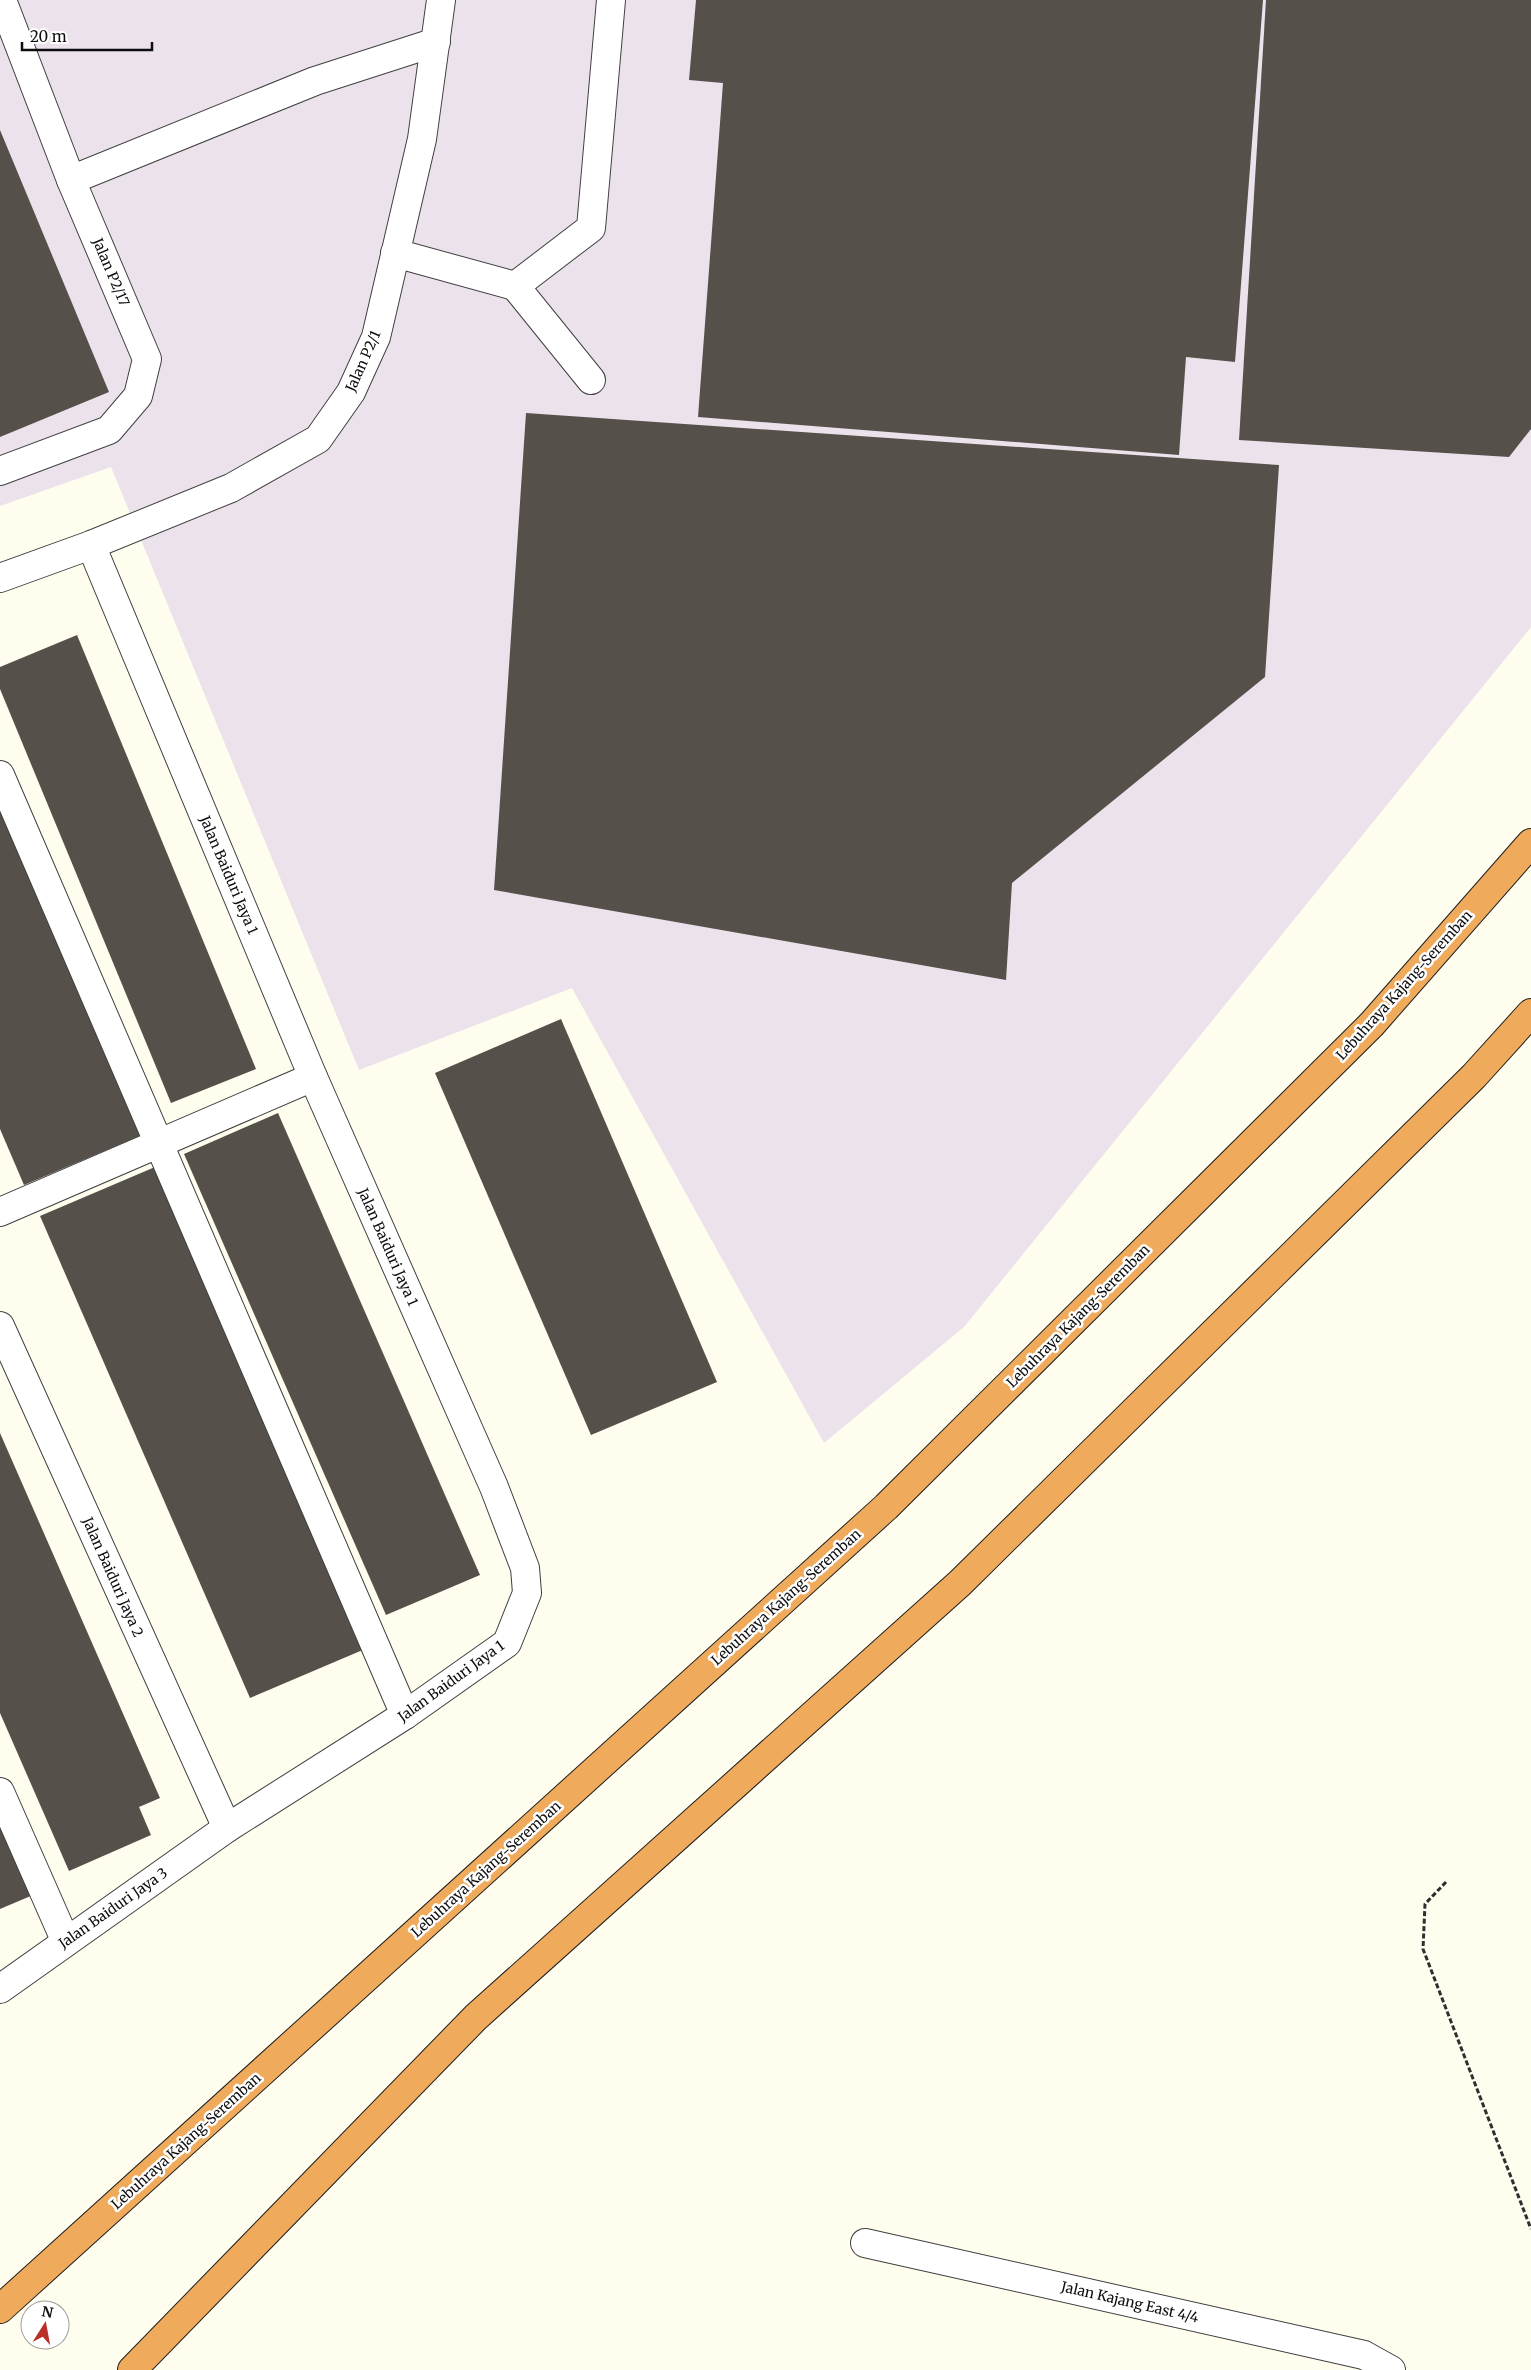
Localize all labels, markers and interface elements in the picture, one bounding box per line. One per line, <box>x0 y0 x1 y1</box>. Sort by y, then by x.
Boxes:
scale bar <box>22 20 152 52</box>
text: 20 m <box>30 27 67 46</box>
street label: Jalan P2/17 <box>88 234 133 309</box>
street label: Jalan P2/1 <box>341 328 384 395</box>
street label: Jalan Baiduri Jaya 1 <box>195 812 262 937</box>
street label: Lebuhraya Kajang-Seremban <box>1332 906 1476 1064</box>
street label: Jalan Baiduri Jaya 1 <box>354 1184 422 1309</box>
street label: Lebuhraya Kajang-Seremban <box>1003 1241 1153 1391</box>
street label: Jalan Baiduri Jaya 2 <box>78 1513 147 1640</box>
street label: Lebuhraya Kajang-Seremban <box>707 1525 865 1669</box>
street label: Jalan Baiduri Jaya 1 <box>393 1636 508 1726</box>
street label: Lebuhraya Kajang-Seremban <box>407 1797 565 1941</box>
street label: Jalan Baiduri Jaya 3 <box>54 1864 171 1953</box>
street label: Lebuhraya Kajang-Seremban <box>107 2069 265 2213</box>
street label: Jalan Kajang East 4/4 <box>1058 2277 1201 2327</box>
north arrow <box>20 2300 70 2350</box>
text: N <box>40 2302 55 2322</box>

